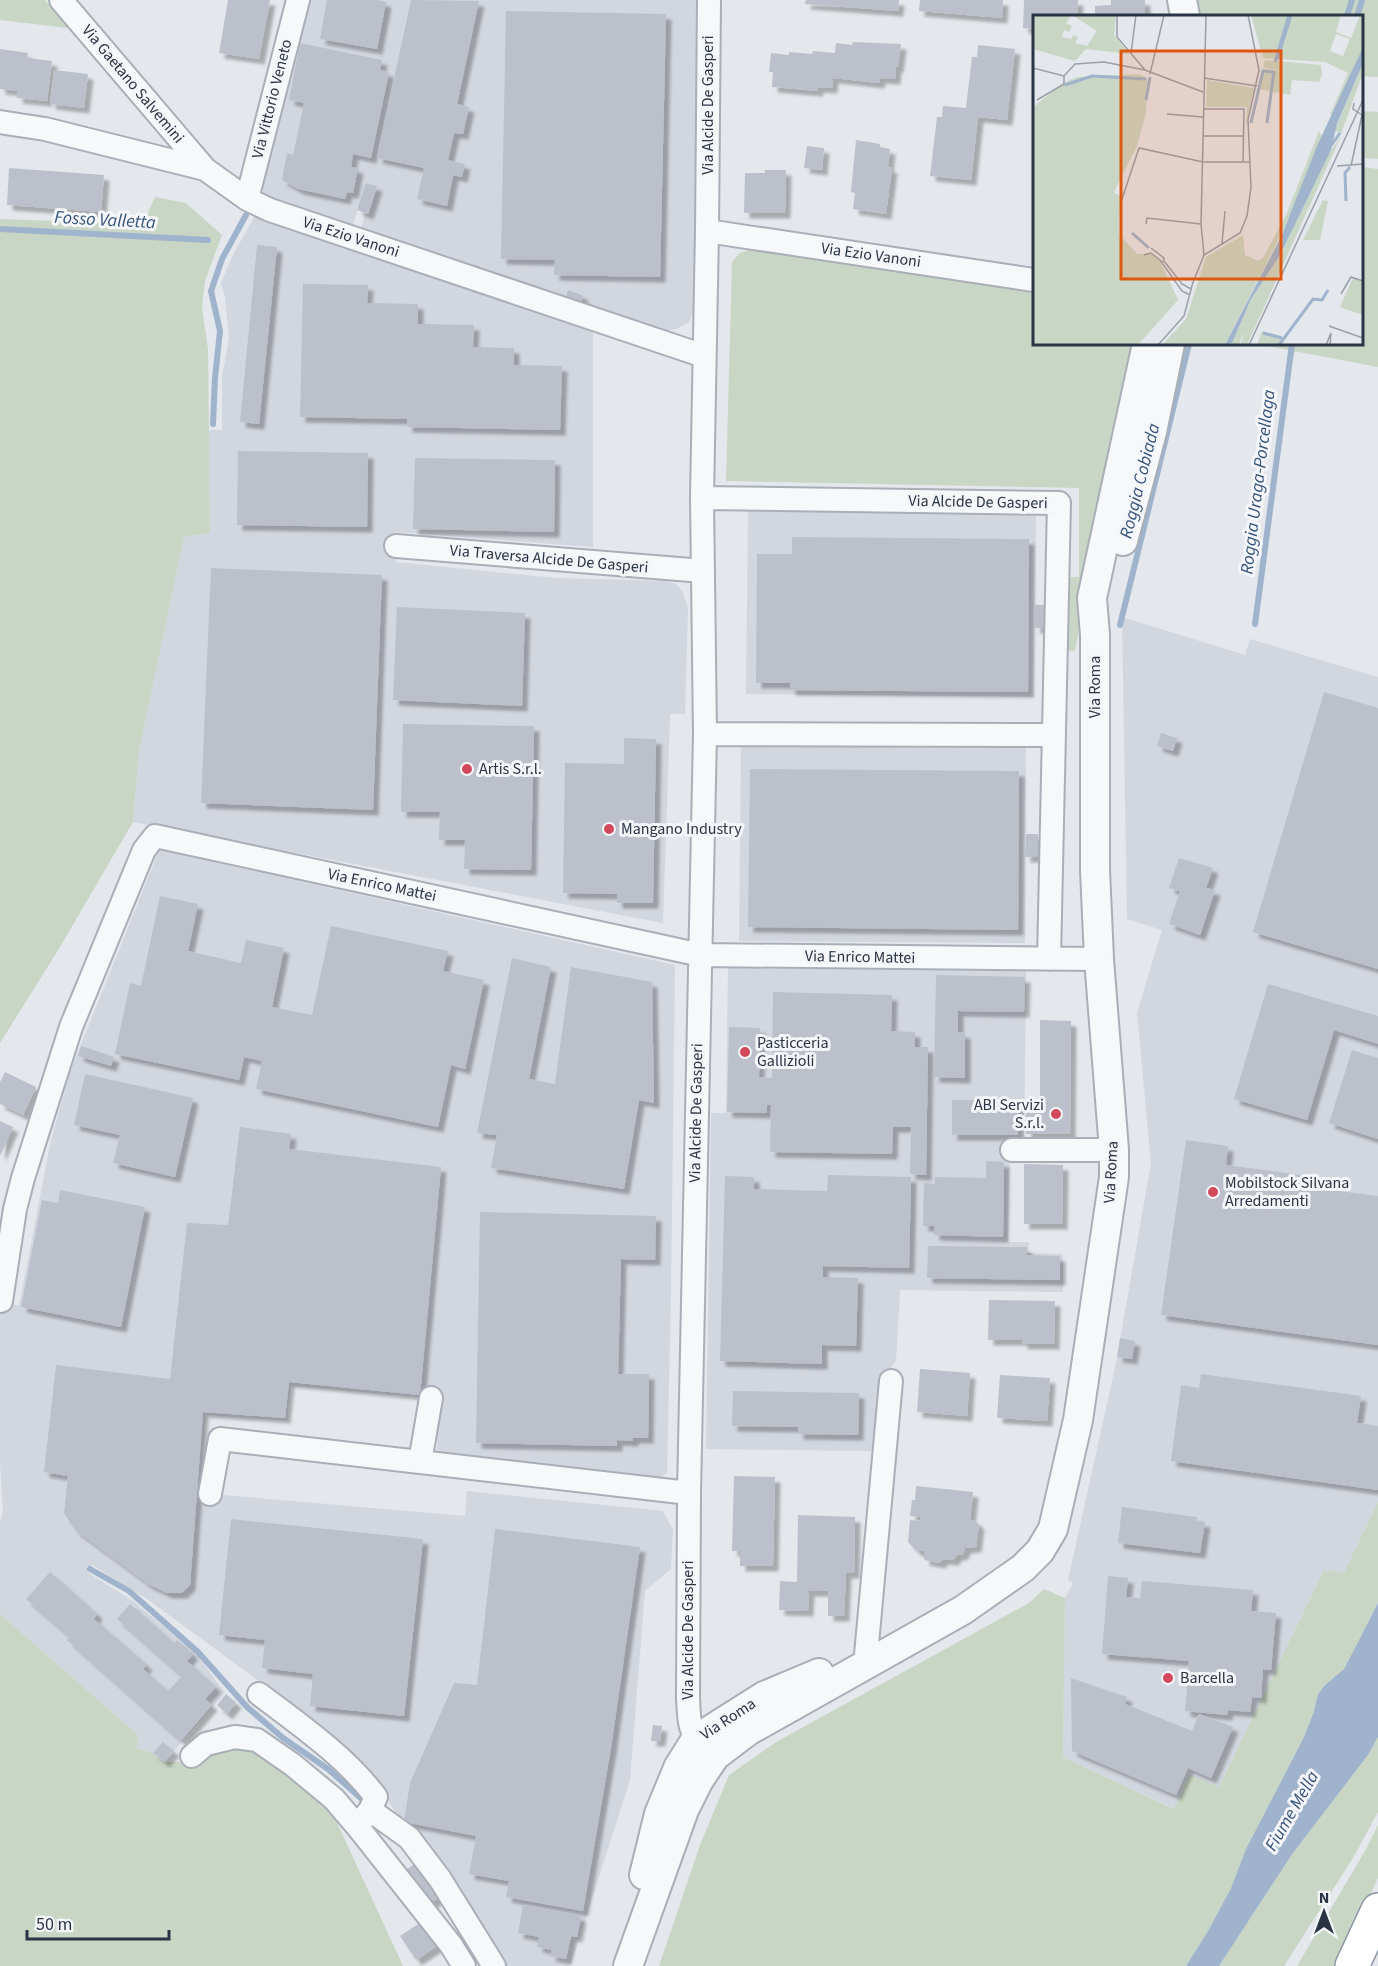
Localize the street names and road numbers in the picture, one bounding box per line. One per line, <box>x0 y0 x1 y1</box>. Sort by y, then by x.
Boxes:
street label: Via Gaetano Salvemini <box>77 20 189 148</box>
street label: Via Alcide De Gasperi <box>697 35 719 175</box>
street label: Via Vittorio Veneto <box>247 37 297 161</box>
street label: Via Ezio Vanoni <box>300 211 402 263</box>
street label: Via Ezio Vanoni <box>820 237 922 273</box>
street label: Via Alcide De Gasperi <box>908 490 1048 514</box>
street label: Via Traversa Alcide De Gasperi <box>449 539 649 579</box>
street label: Via Roma <box>1084 656 1106 718</box>
street label: Via Enrico Mattei <box>326 863 438 907</box>
street label: Via Enrico Mattei <box>805 945 915 969</box>
street label: Via Alcide De Gasperi <box>684 1043 708 1183</box>
street label: Via Roma <box>1098 1140 1124 1204</box>
street label: Via Alcide De Gasperi <box>677 1560 699 1700</box>
street label: Via Roma <box>696 1693 760 1745</box>

